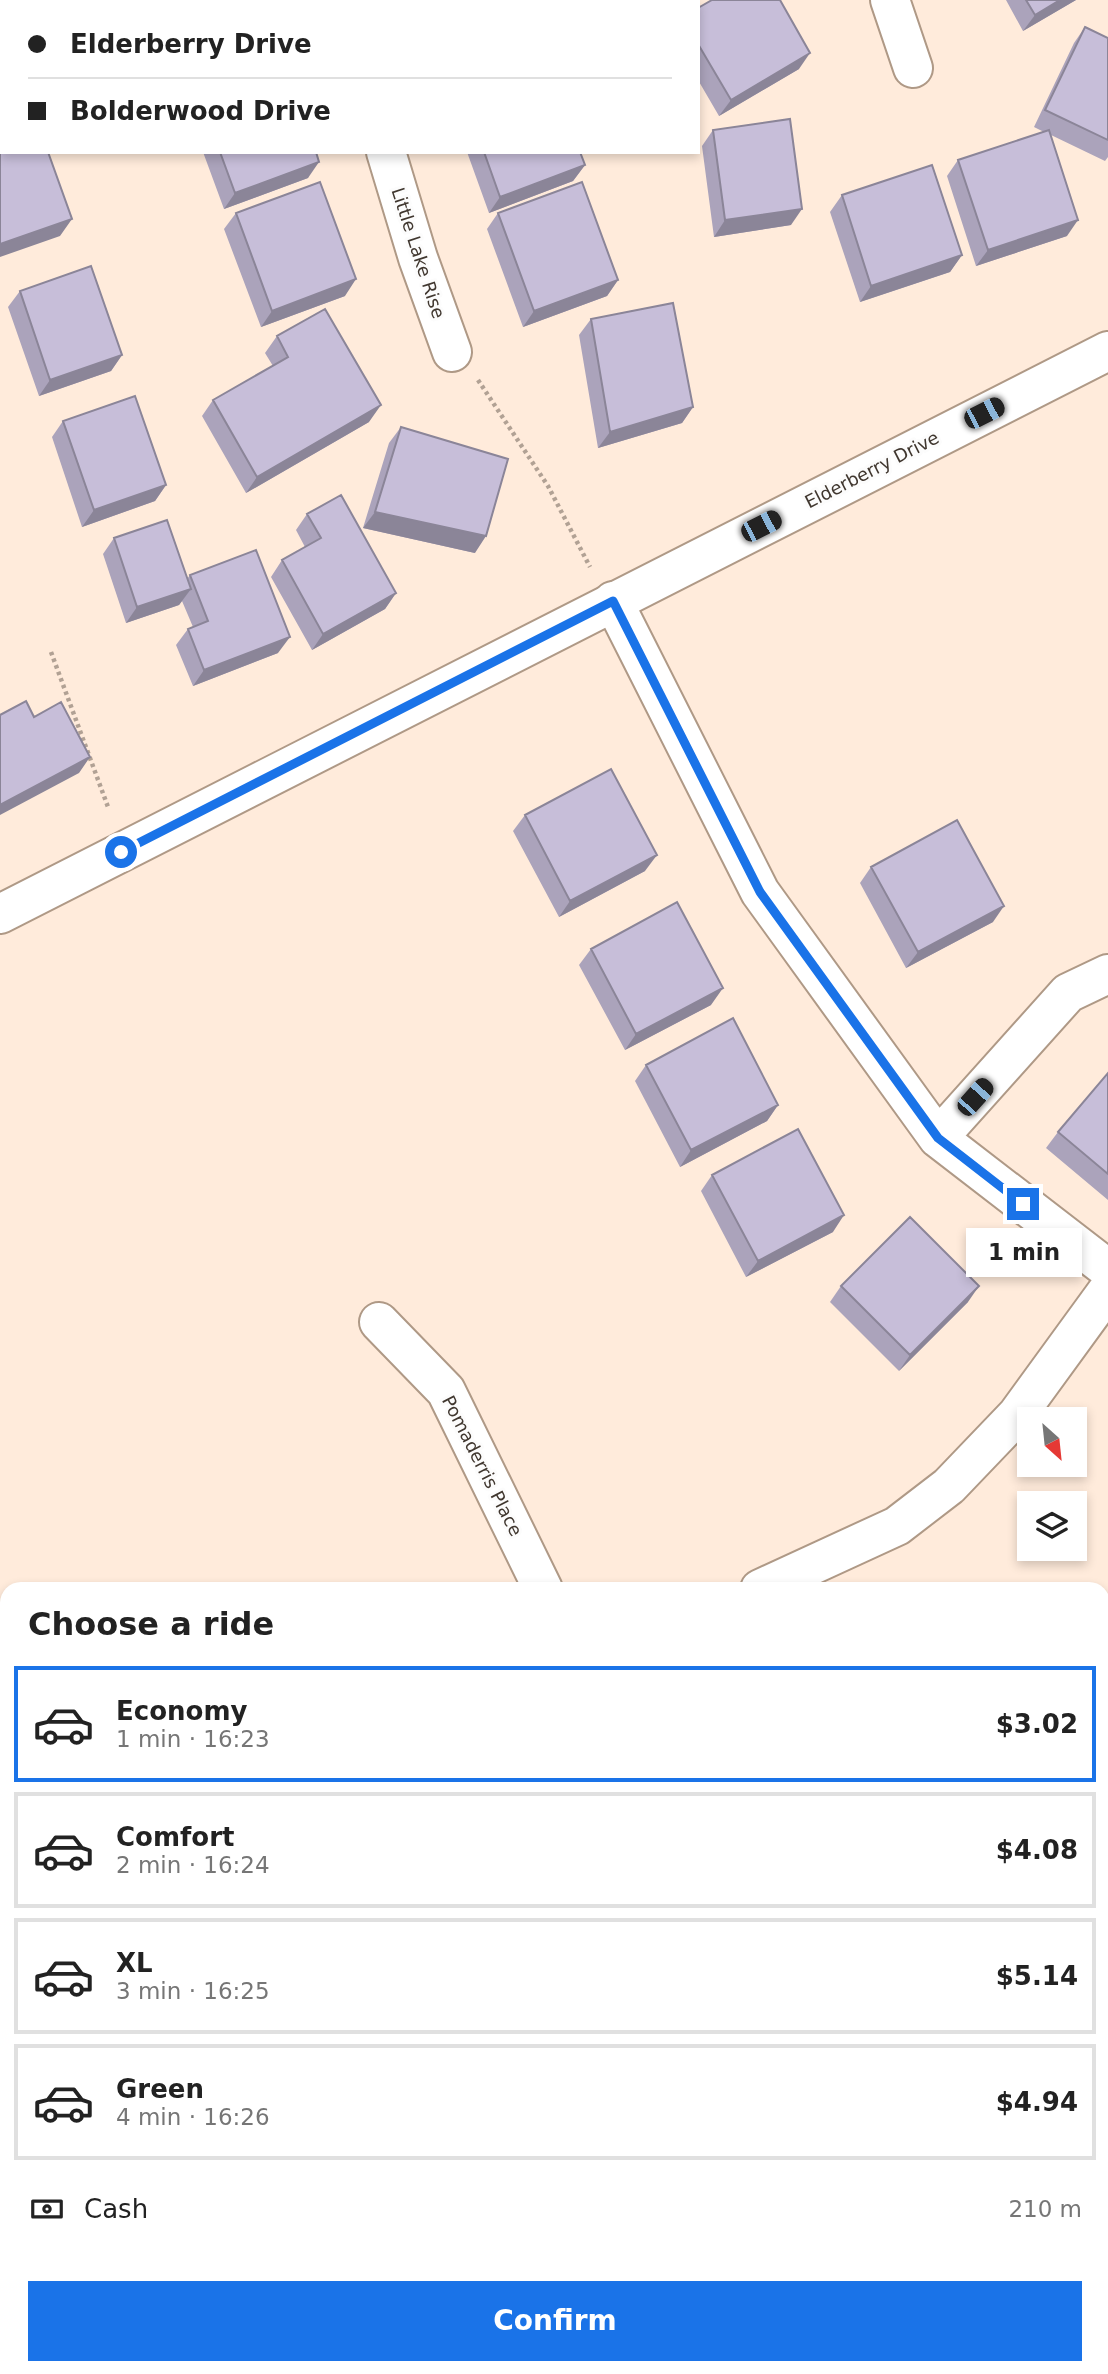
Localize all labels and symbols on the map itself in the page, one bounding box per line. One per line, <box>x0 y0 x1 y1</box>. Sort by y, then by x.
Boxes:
street label: Little Lake Rise <box>387 185 450 321</box>
car <box>961 394 1008 432</box>
street label: Elderberry Drive <box>801 427 942 512</box>
car <box>738 507 785 545</box>
route start <box>105 836 137 868</box>
car <box>954 1074 997 1120</box>
route end <box>1007 1188 1039 1220</box>
callout: 1 min <box>965 1228 1081 1278</box>
street label: Pomaderris Place <box>438 1392 527 1539</box>
north arrow <box>1017 1407 1087 1477</box>

